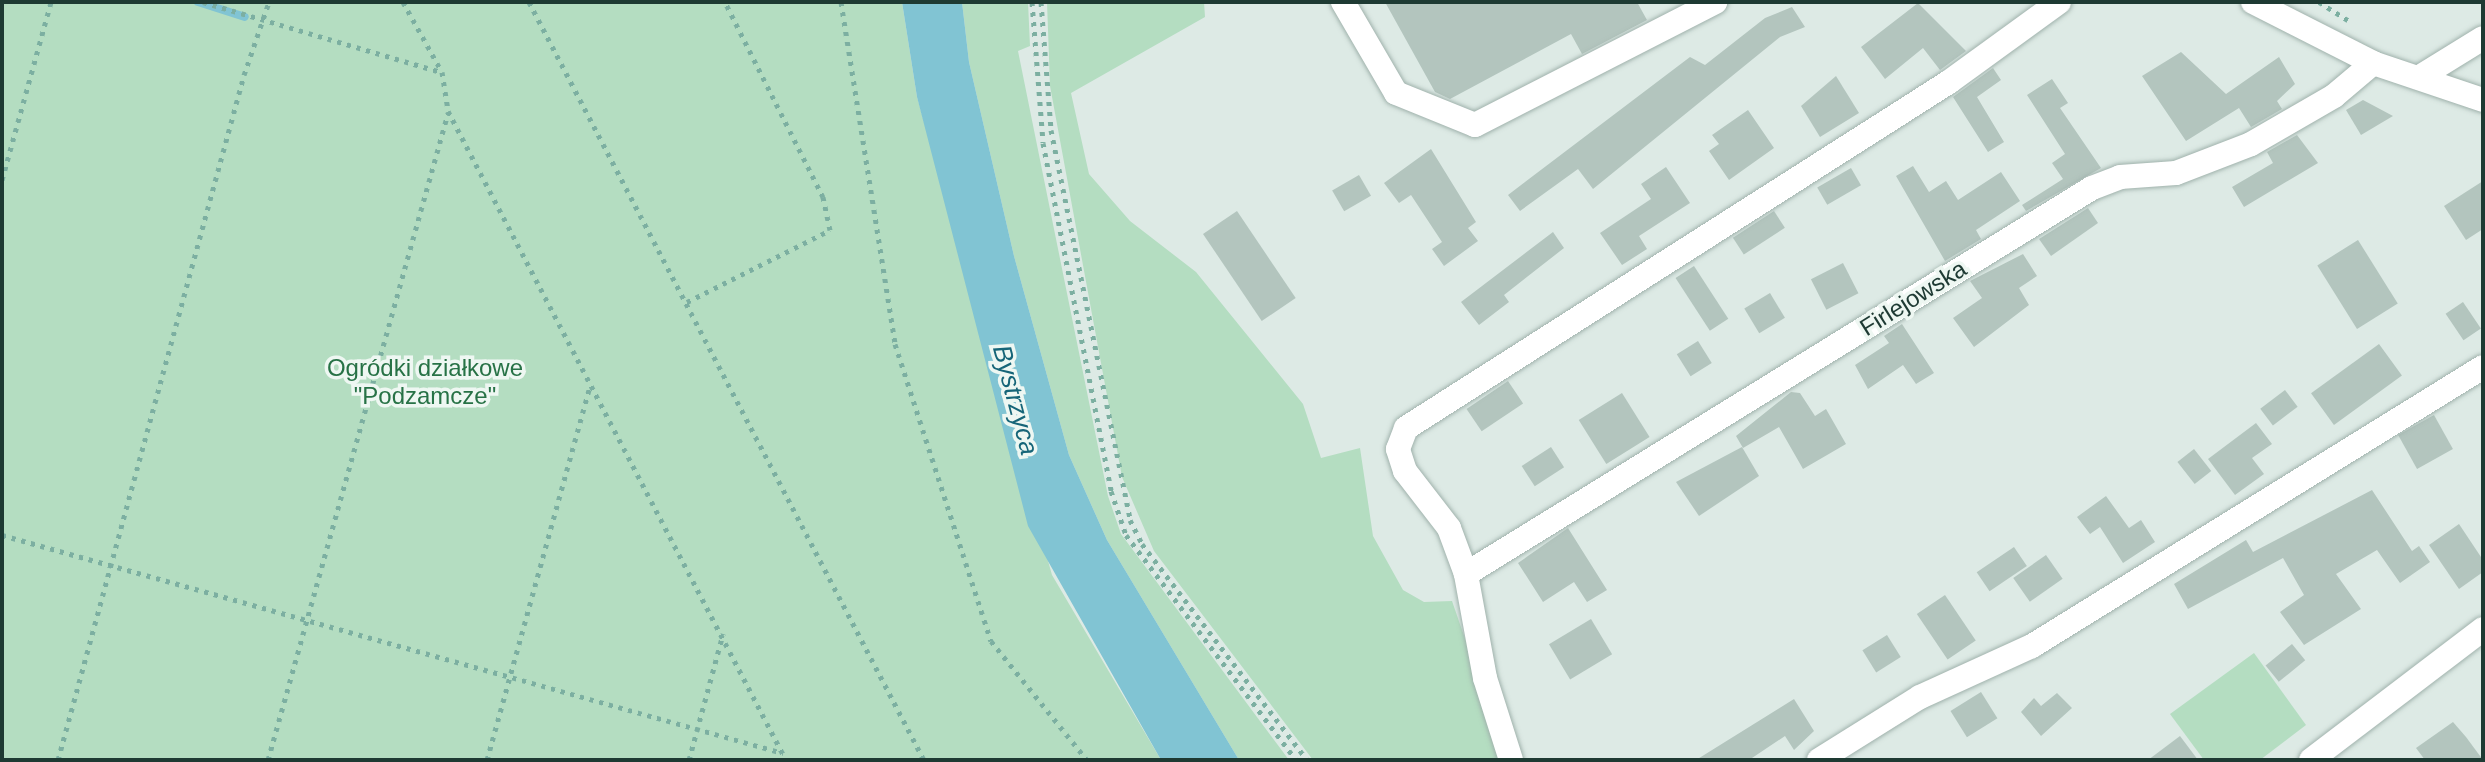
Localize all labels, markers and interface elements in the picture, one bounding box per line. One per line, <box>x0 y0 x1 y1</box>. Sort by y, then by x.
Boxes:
street label: Firlejowska <box>1854 254 1972 342</box>
water label: Bystrzyca <box>985 342 1045 458</box>
park label: Ogródki działkowe "Podzamcze" <box>327 354 523 410</box>

